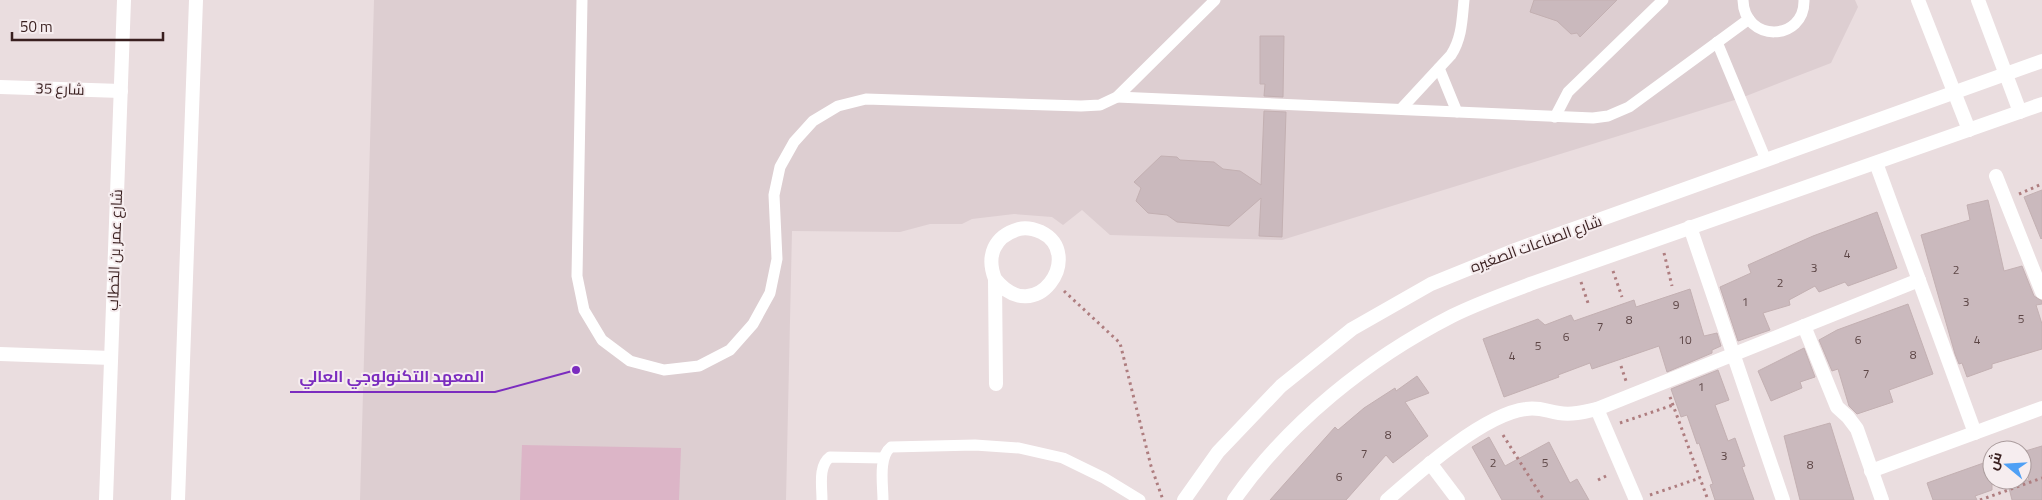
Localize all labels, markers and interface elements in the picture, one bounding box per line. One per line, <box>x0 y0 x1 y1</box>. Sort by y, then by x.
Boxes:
scale bar <box>12 10 164 42</box>
text: 50 m <box>20 15 53 38</box>
street label: شارع 35 <box>35 76 85 101</box>
street label: شارع عمر بن الخطاب <box>101 189 128 311</box>
street label: شارع الصناعات الصغيره <box>1467 209 1605 278</box>
house number: 4 <box>1844 244 1851 263</box>
house number: 3 <box>1811 258 1817 277</box>
house number: 2 <box>1953 260 1959 279</box>
house number: 2 <box>1777 273 1783 292</box>
house number: 1 <box>1742 292 1748 311</box>
house number: 3 <box>1963 292 1969 311</box>
house number: 9 <box>1673 295 1680 314</box>
house number: 5 <box>2018 309 2025 328</box>
house number: 8 <box>1626 310 1633 329</box>
house number: 7 <box>1597 317 1603 336</box>
house number: 6 <box>1563 327 1570 346</box>
house number: 10 <box>1678 330 1692 349</box>
house number: 6 <box>1855 330 1862 349</box>
house number: 4 <box>1974 330 1981 349</box>
house number: 5 <box>1535 336 1542 355</box>
house number: 8 <box>1910 345 1917 364</box>
house number: 4 <box>1509 346 1516 365</box>
callout: المعهد التكنولوجي العالي <box>290 361 495 392</box>
text: المعهد التكنولوجي العالي <box>299 364 485 389</box>
house number: 7 <box>1863 364 1869 383</box>
house number: 1 <box>1698 377 1704 396</box>
house number: 8 <box>1385 425 1392 444</box>
north arrow <box>1982 440 2032 490</box>
house number: 7 <box>1361 444 1367 463</box>
house number: 3 <box>1721 446 1727 465</box>
text: ش <box>1981 449 2007 473</box>
house number: 2 <box>1490 453 1496 472</box>
house number: 5 <box>1542 453 1549 472</box>
house number: 8 <box>1807 455 1814 474</box>
house number: 6 <box>1336 467 1343 486</box>

